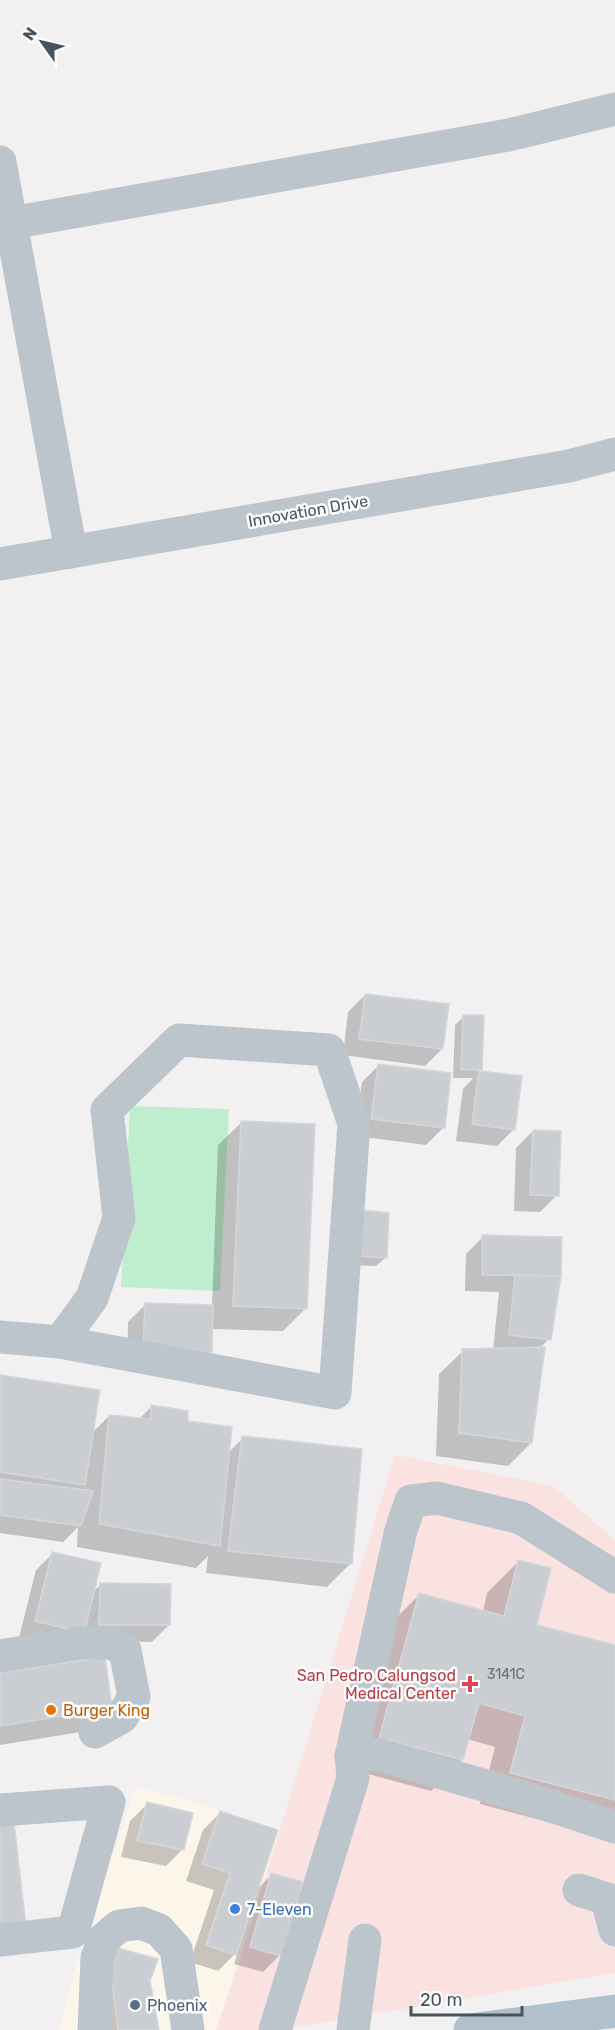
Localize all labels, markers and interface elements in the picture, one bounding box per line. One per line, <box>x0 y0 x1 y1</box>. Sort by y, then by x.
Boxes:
north arrow <box>12 12 72 72</box>
text: N <box>19 24 41 44</box>
street label: Innovation Drive <box>247 491 369 531</box>
place label: San Pedro Calungsod Medical Center <box>297 1666 456 1703</box>
house number: 3141C <box>487 1666 525 1683</box>
marker: San Pedro Calungsod Medical Center <box>461 1675 479 1693</box>
place label: Burger King <box>63 1701 150 1720</box>
marker: Burger King <box>44 1703 58 1717</box>
place label: 7-Eleven <box>247 1900 312 1919</box>
marker: 7-Eleven <box>228 1902 242 1916</box>
scale bar <box>411 1979 522 2017</box>
text: 20 m <box>420 1989 462 2011</box>
place label: Phoenix <box>147 1996 208 2015</box>
marker: Phoenix <box>128 1998 142 2012</box>

